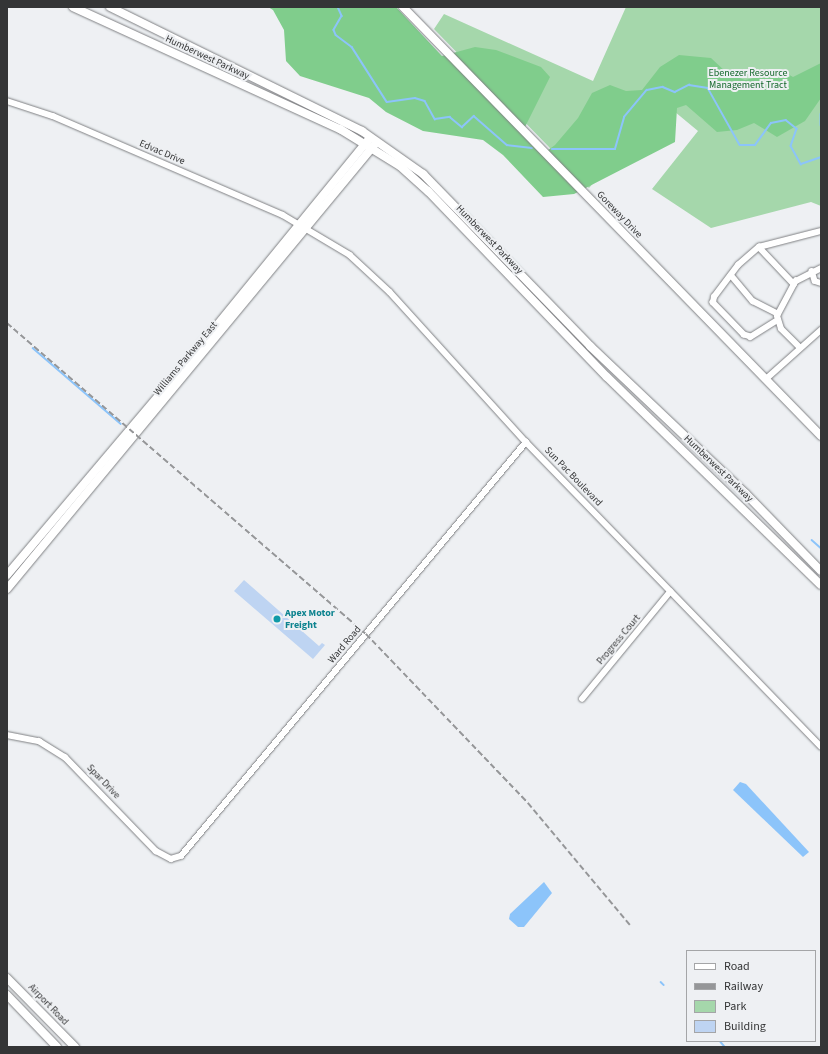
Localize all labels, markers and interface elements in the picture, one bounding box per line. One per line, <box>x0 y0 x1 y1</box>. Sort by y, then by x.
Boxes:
street label: Humberwest Parkway <box>163 33 251 83</box>
park label: Ebenezer Resource Management Tract <box>708 67 788 90</box>
street label: Edvac Drive <box>137 138 187 168</box>
street label: Goreway Drive <box>594 189 644 241</box>
street label: Humberwest Parkway <box>453 203 525 277</box>
street label: Williams Parkway East <box>152 320 220 398</box>
street label: Humberwest Parkway <box>681 433 755 505</box>
street label: Sun Pac Boulevard <box>542 445 604 509</box>
place label: Apex Motor Freight <box>285 607 335 630</box>
street label: Progress Court <box>595 613 643 667</box>
marker: Apex Motor Freight <box>272 614 282 624</box>
street label: Ward Road <box>326 624 364 666</box>
street label: Spar Drive <box>84 762 122 802</box>
legend <box>686 950 816 1042</box>
text: Road <box>724 958 750 975</box>
text: Railway <box>724 978 763 995</box>
street label: Airport Road <box>25 982 71 1028</box>
text: Park <box>724 998 746 1015</box>
text: Building <box>724 1018 766 1035</box>

